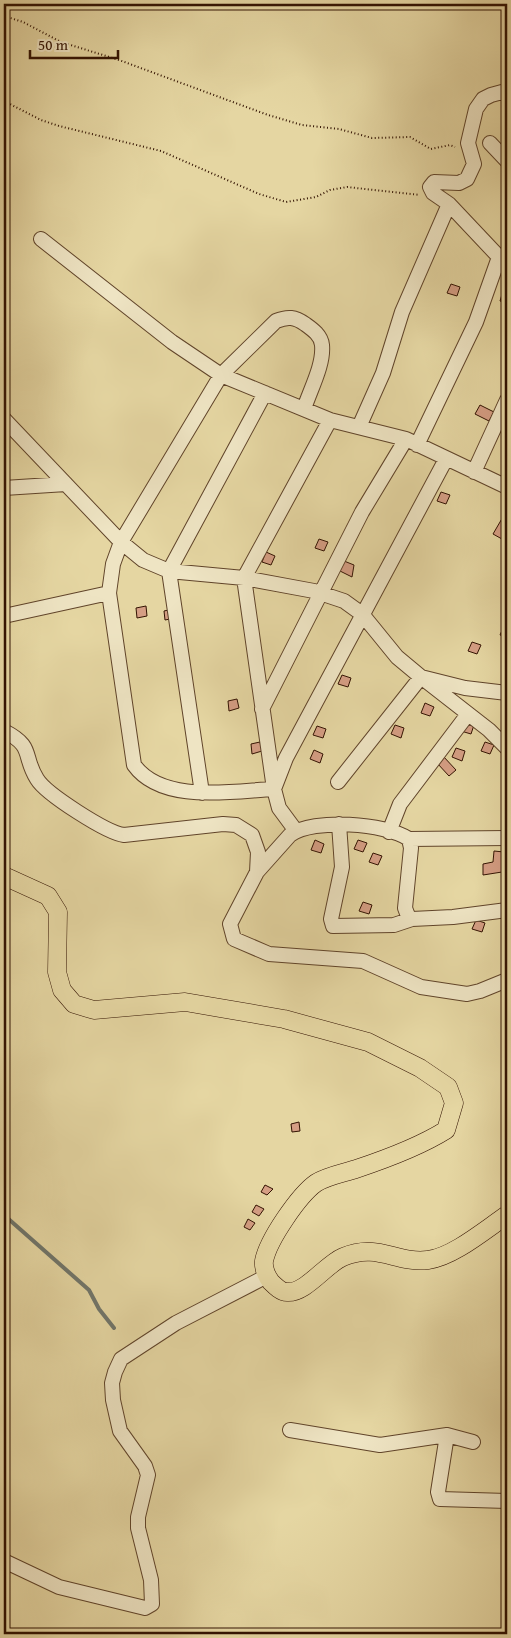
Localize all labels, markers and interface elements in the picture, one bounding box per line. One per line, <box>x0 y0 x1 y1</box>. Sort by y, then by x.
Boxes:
scale bar <box>30 28 118 60</box>
text: 50 m <box>38 34 69 55</box>

